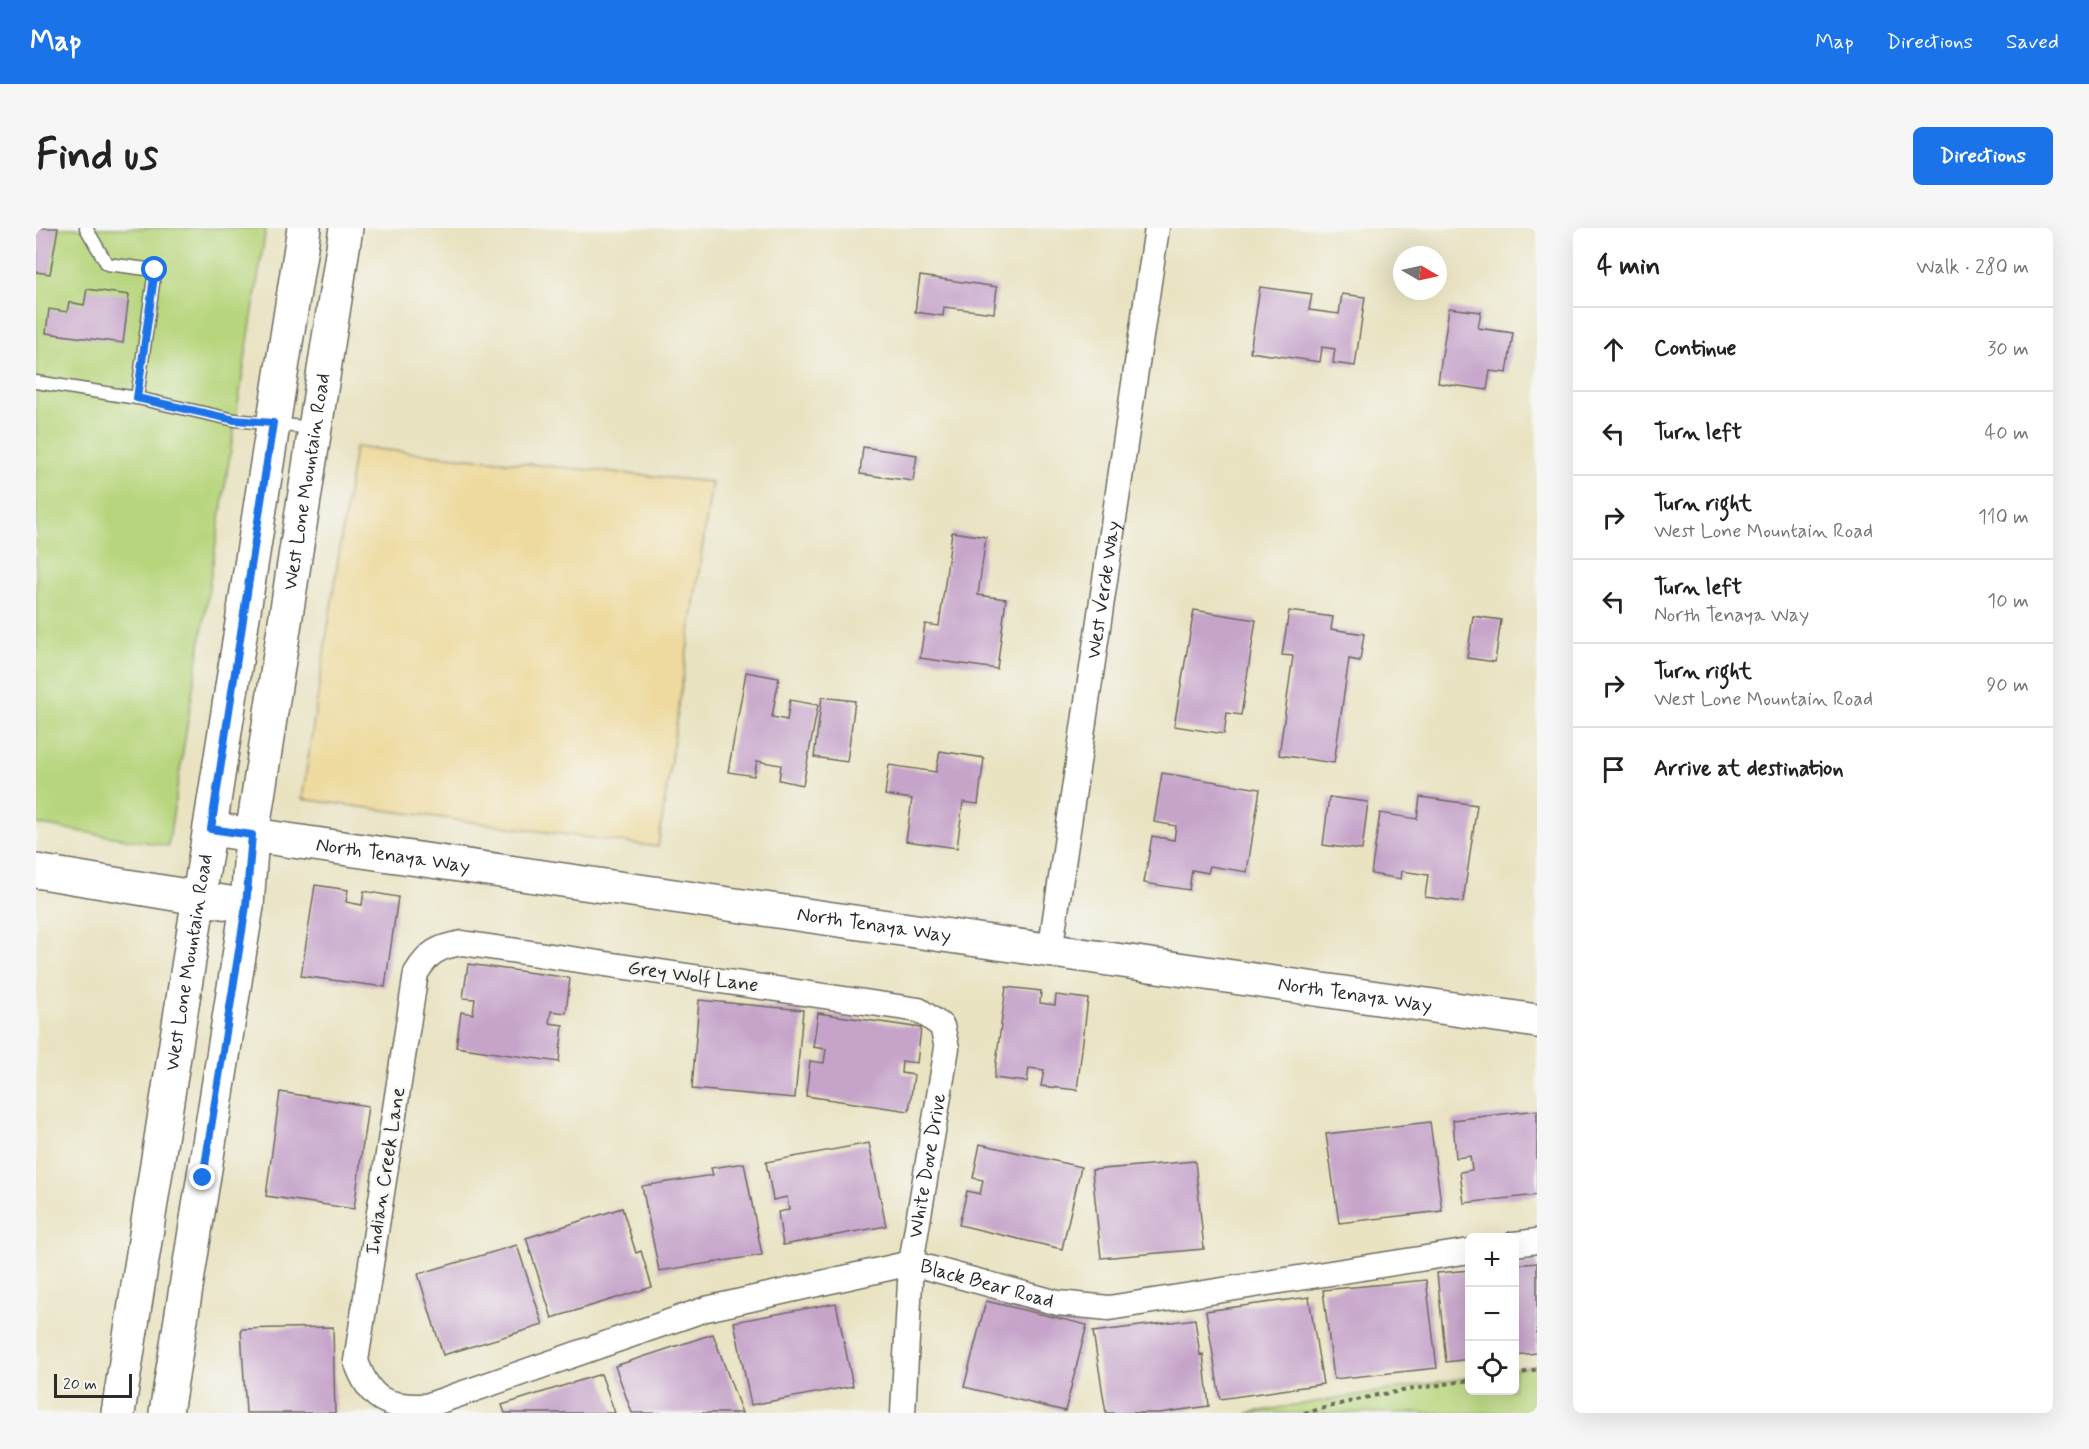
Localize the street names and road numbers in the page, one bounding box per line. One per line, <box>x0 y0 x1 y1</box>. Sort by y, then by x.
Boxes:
street label: West Lone Mountain Road <box>277 371 337 592</box>
street label: West Verde Way <box>1080 519 1127 661</box>
street label: North Tenaya Way <box>314 831 472 880</box>
street label: West Lone Mountain Road <box>158 852 219 1073</box>
street label: North Tenaya Way <box>795 901 953 950</box>
street label: Grey Wolf Lane <box>626 954 760 1000</box>
street label: North Tenaya Way <box>1276 970 1434 1019</box>
street label: Indian Creek Lane <box>359 1085 413 1257</box>
street label: White Dove Drive <box>902 1091 953 1240</box>
street label: Black Bear Road <box>917 1253 1057 1315</box>

